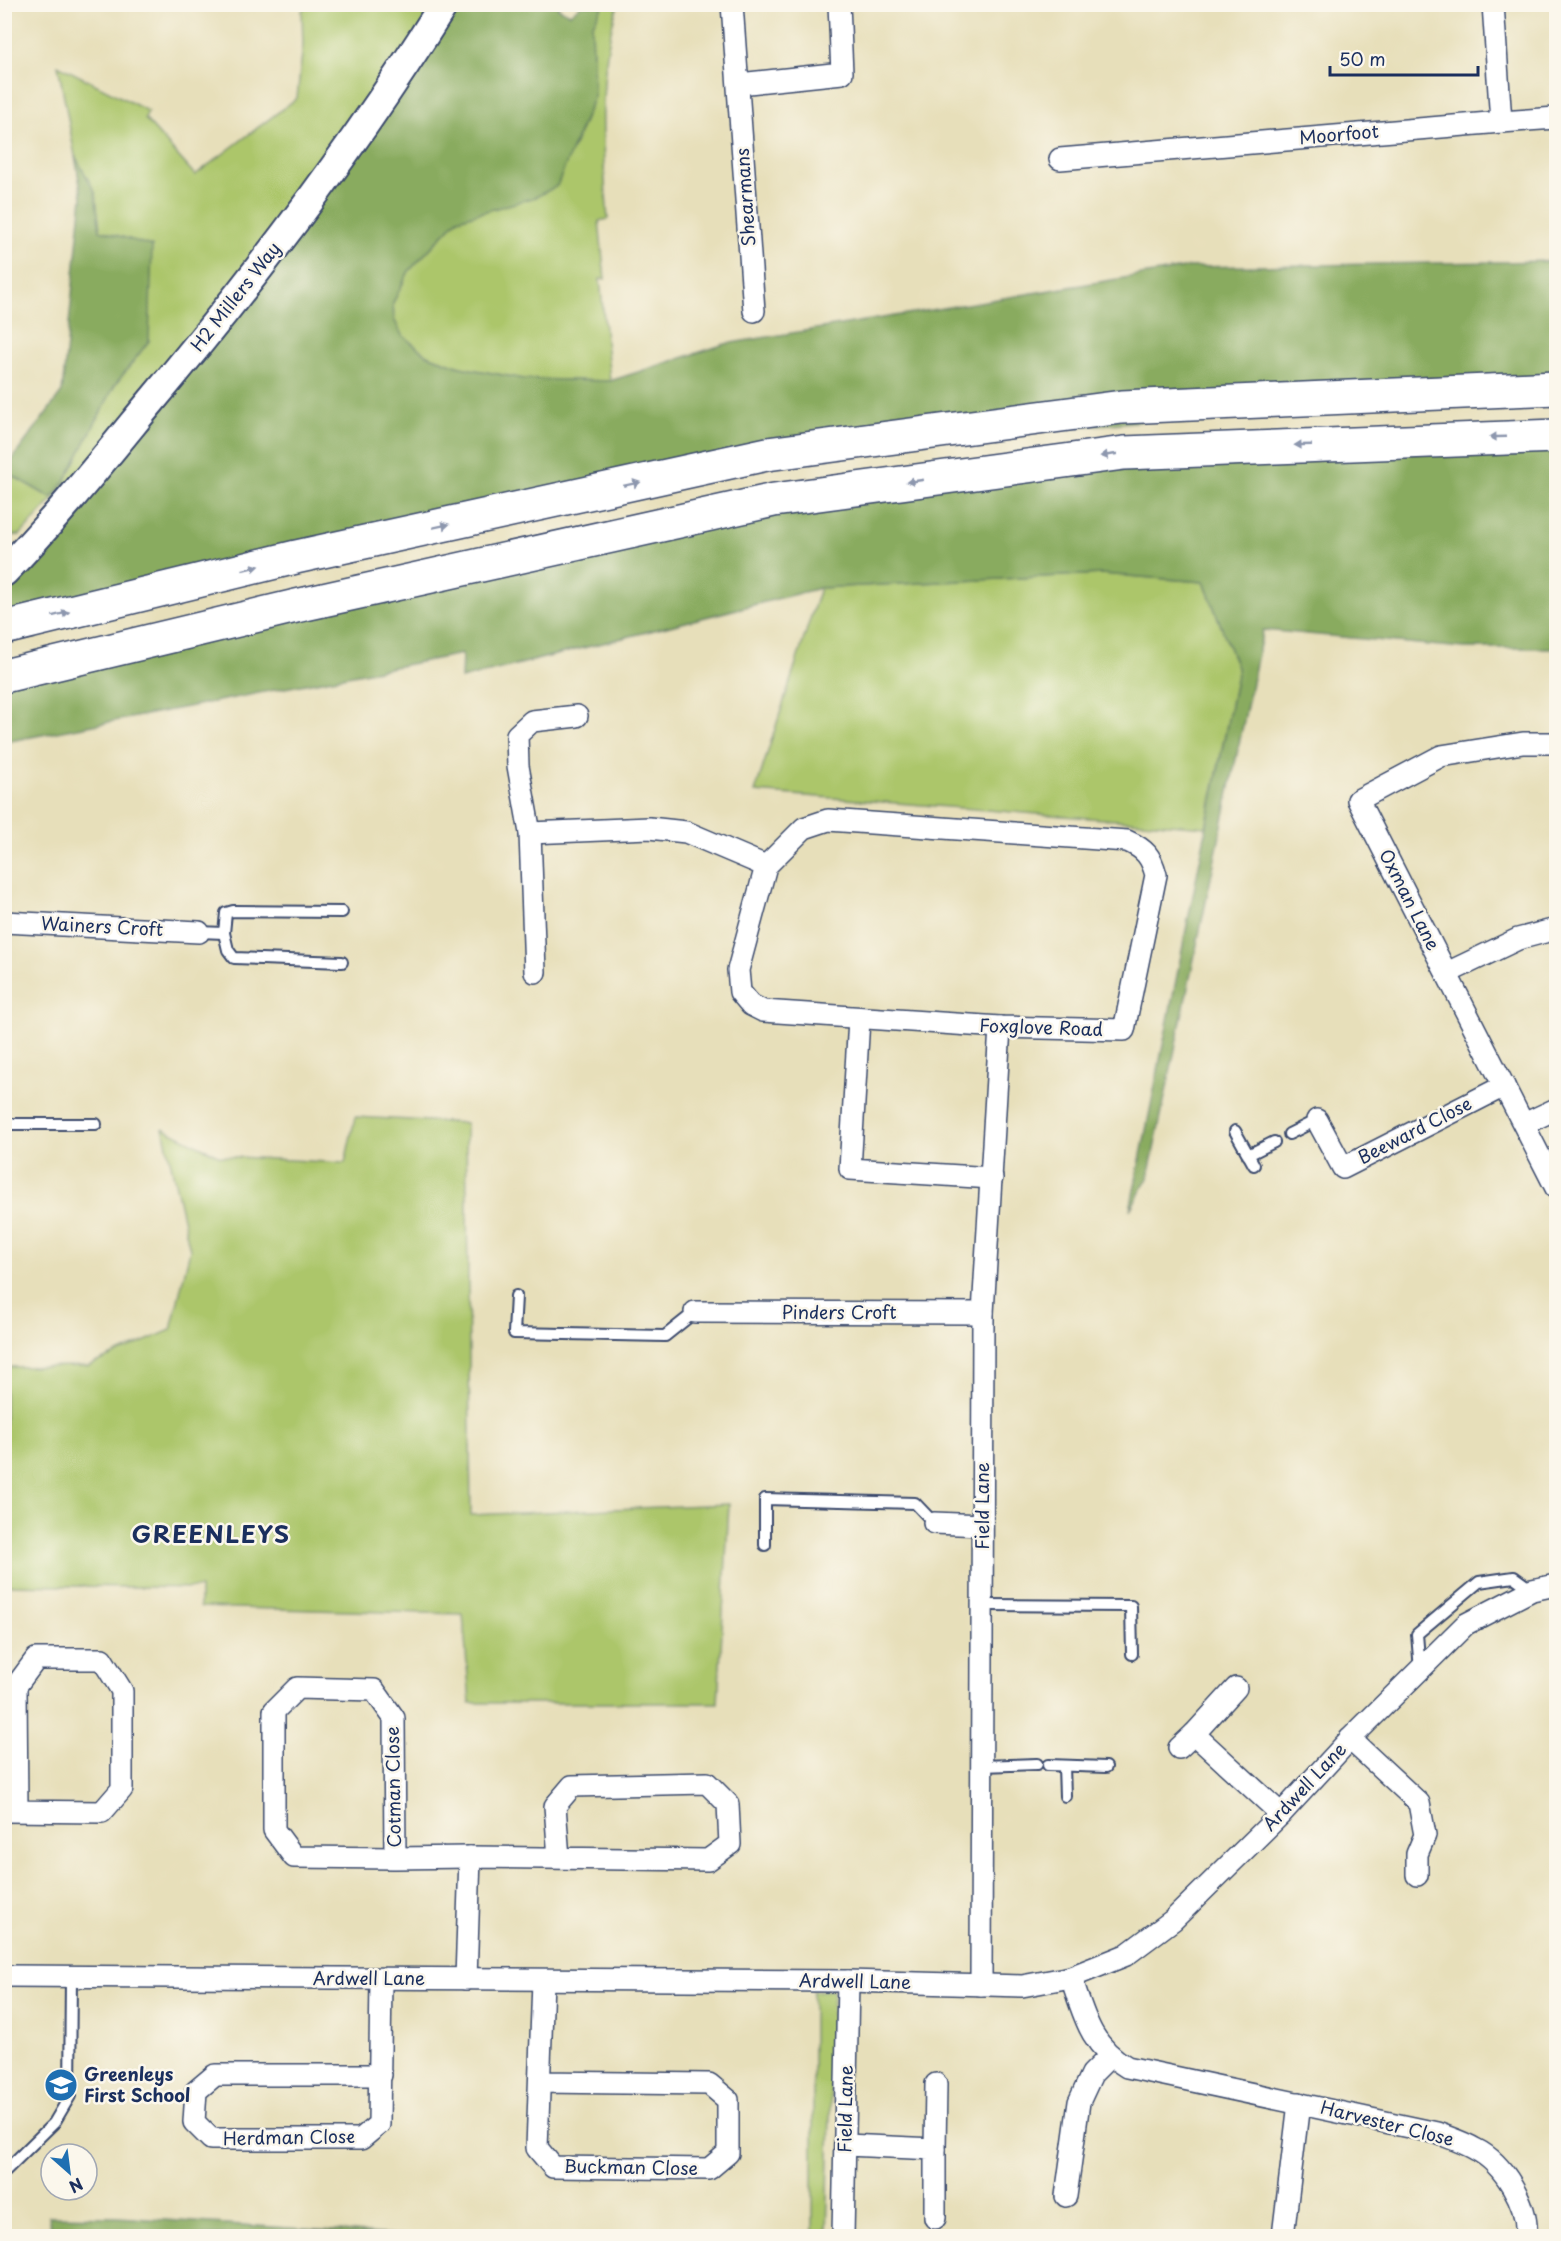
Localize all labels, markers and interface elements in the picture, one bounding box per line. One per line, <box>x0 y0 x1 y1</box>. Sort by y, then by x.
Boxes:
scale bar <box>1330 39 1478 77</box>
text: 50 m <box>1339 45 1386 72</box>
street label: Moorfoot <box>1298 117 1380 150</box>
street label: Shearmans <box>728 147 761 247</box>
street label: H2 Millers Way <box>183 235 286 357</box>
one-way arrow <box>1489 433 1508 442</box>
one-way arrow <box>1294 441 1313 450</box>
one-way arrow <box>1099 451 1118 460</box>
one-way arrow <box>906 477 925 486</box>
one-way arrow <box>622 479 641 488</box>
one-way arrow <box>432 520 450 530</box>
one-way arrow <box>242 563 260 573</box>
one-way arrow <box>52 609 71 619</box>
street label: Oxman Lane <box>1373 844 1447 955</box>
street label: Wainers Croft <box>40 909 164 942</box>
street label: Foxglove Road <box>979 1011 1103 1042</box>
street label: Beeward Close <box>1353 1089 1476 1170</box>
street label: Pinders Croft <box>781 1298 897 1325</box>
street label: Field Lane <box>968 1462 995 1550</box>
district label: GREENLEYS <box>132 1515 290 1551</box>
street label: Cotman Close <box>378 1726 407 1848</box>
street label: Ardwell Lane <box>1256 1736 1352 1836</box>
street label: Ardwell Lane <box>313 1964 425 1991</box>
street label: Ardwell Lane <box>799 1966 911 1995</box>
place label: Greenleys First School <box>84 2060 190 2108</box>
street label: Field Lane <box>830 2065 859 2153</box>
school or university icon: Greenleys First School <box>43 2067 79 2103</box>
street label: Harvester Close <box>1318 2093 1457 2152</box>
street label: Herdman Close <box>223 2122 355 2151</box>
north arrow <box>39 2142 99 2202</box>
street label: Buckman Close <box>564 2152 698 2181</box>
text: N <box>65 2173 88 2200</box>

